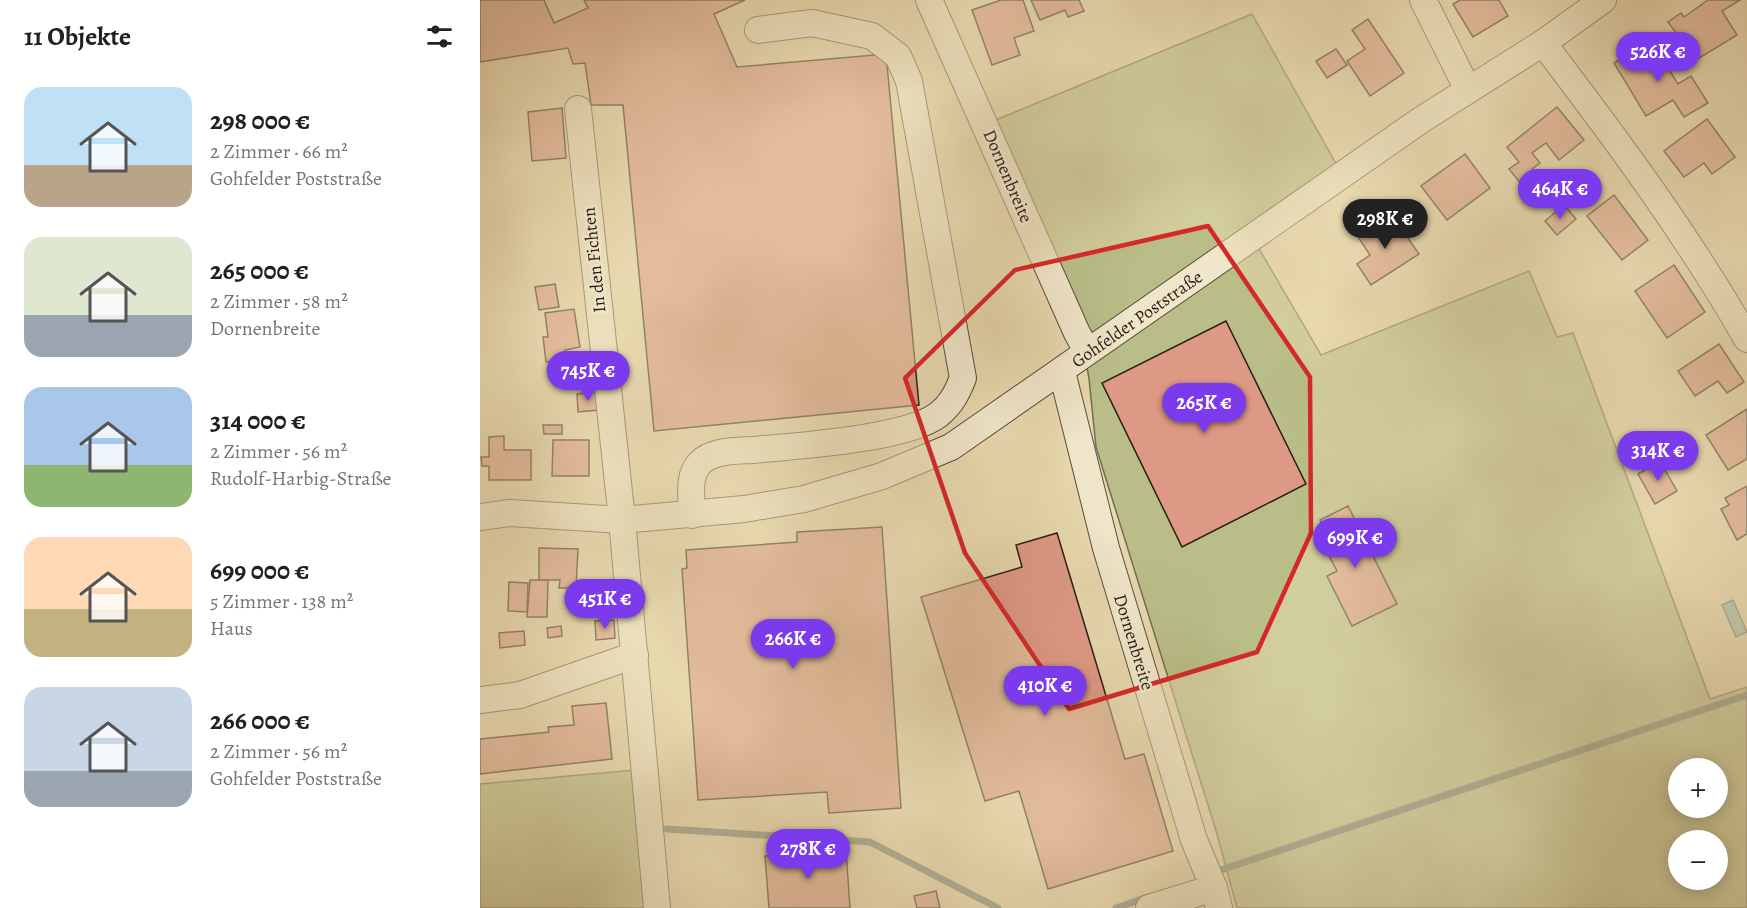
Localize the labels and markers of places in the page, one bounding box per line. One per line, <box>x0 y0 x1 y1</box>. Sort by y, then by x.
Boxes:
pin: 526K € <box>1609 32 1707 83</box>
pin: 464K € <box>1511 169 1609 220</box>
pin: 298K € <box>1336 199 1434 250</box>
pin: 745K € <box>539 351 637 402</box>
pin: 265K € <box>1155 383 1253 434</box>
pin: 314K € <box>1609 431 1707 482</box>
pin: 699K € <box>1306 518 1404 569</box>
pin: 451K € <box>556 579 654 630</box>
pin: 266K € <box>744 619 842 670</box>
pin: 410K € <box>996 666 1094 717</box>
pin: 278K € <box>759 829 857 880</box>

